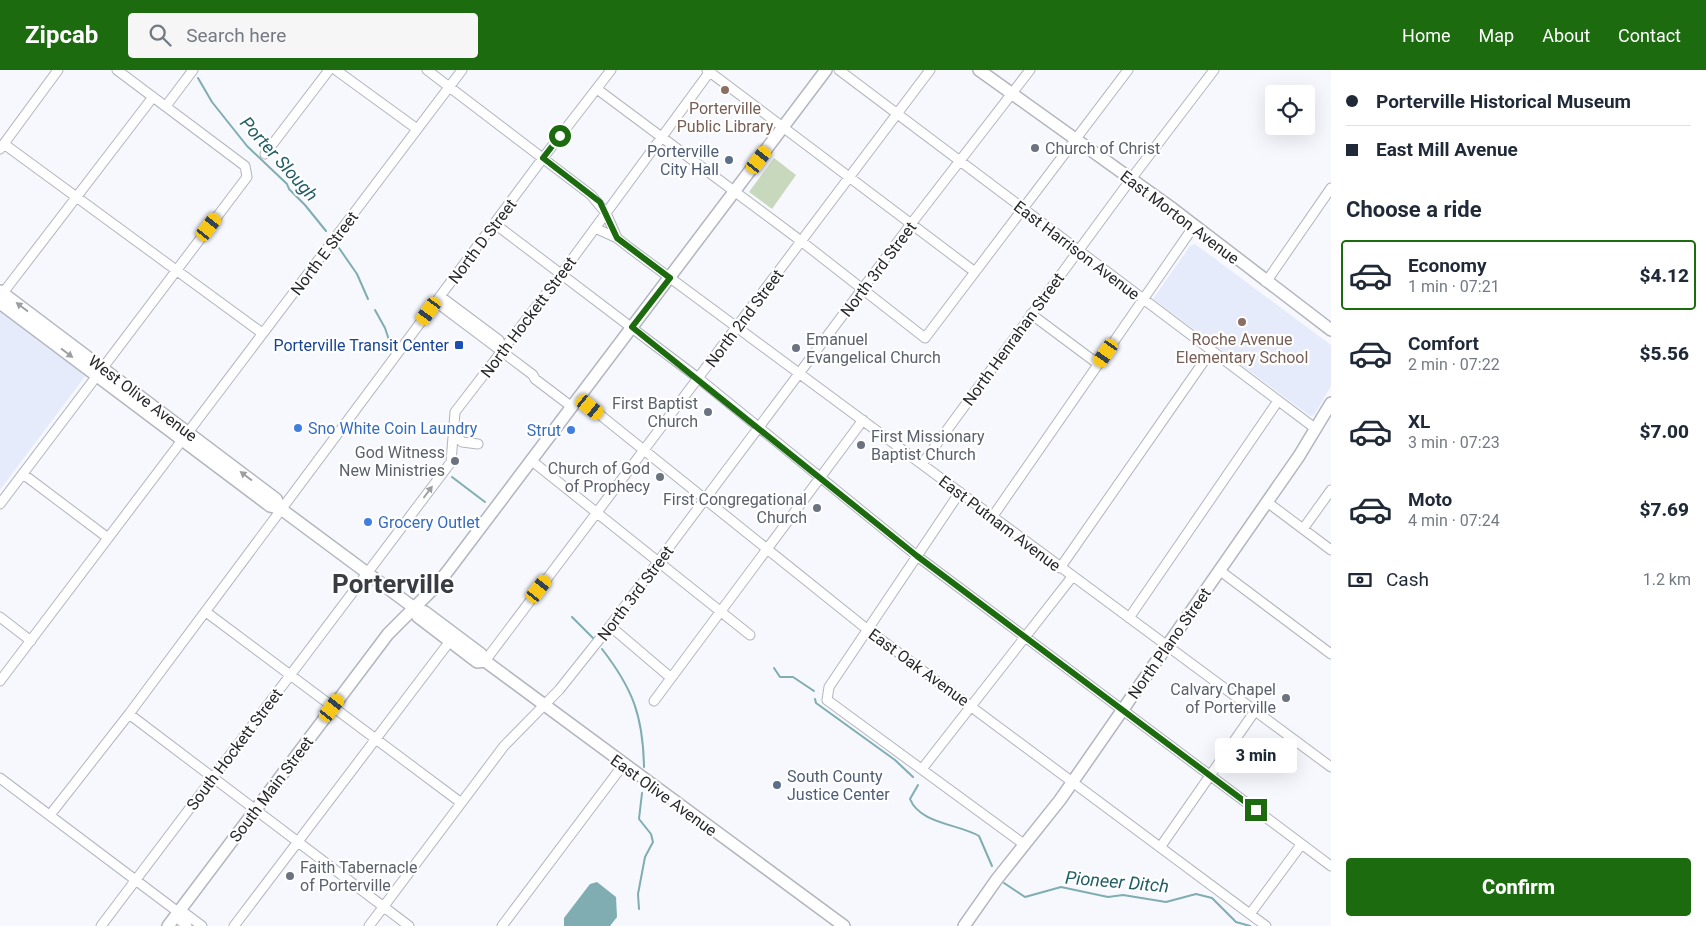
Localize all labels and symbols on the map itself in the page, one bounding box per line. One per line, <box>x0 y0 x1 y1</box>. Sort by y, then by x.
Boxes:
marker: Porterville Public Library <box>719 84 731 96</box>
place label: Porterville Public Library <box>677 99 774 136</box>
water label: Porter Slough <box>236 112 323 205</box>
route start <box>549 125 571 147</box>
place label: Church of Christ <box>1045 139 1160 158</box>
place label: Porterville City Hall <box>647 142 719 179</box>
marker: Church of Christ <box>1029 142 1041 154</box>
car <box>743 144 774 176</box>
marker: Porterville City Hall <box>723 154 735 166</box>
street label: East Morton Avenue <box>1117 167 1243 268</box>
street label: North D Street <box>444 195 520 287</box>
street label: East Harrison Avenue <box>1010 197 1143 304</box>
street label: North E Street <box>287 208 362 299</box>
car <box>193 211 224 243</box>
street label: North 3rd Street <box>837 218 920 320</box>
street label: North Hockett Street <box>477 253 580 381</box>
street label: North 2nd Street <box>701 266 787 371</box>
street label: North Henrahan Street <box>959 269 1068 409</box>
car <box>414 294 443 328</box>
one-way arrow <box>16 302 29 313</box>
marker: Roche Avenue Elementary School <box>1236 316 1248 328</box>
place label: Emanuel Evangelical Church <box>806 330 941 367</box>
place label: Roche Avenue Elementary School <box>1176 330 1308 367</box>
place label: Porterville Transit Center <box>273 336 450 355</box>
car <box>1091 336 1120 370</box>
marker: Porterville Transit Center <box>453 339 465 351</box>
marker: Emanuel Evangelical Church <box>790 342 802 354</box>
one-way arrow <box>60 348 73 359</box>
street label: West Olive Avenue <box>85 351 201 445</box>
car <box>573 392 606 422</box>
place label: First Baptist Church <box>612 394 698 431</box>
marker: First Baptist Church <box>702 406 714 418</box>
place label: Sno White Coin Laundry <box>308 419 478 438</box>
place label: Strut <box>527 421 561 440</box>
marker: Sno White Coin Laundry <box>292 422 304 434</box>
marker: Strut <box>565 424 577 436</box>
place label: First Missionary Baptist Church <box>871 427 985 464</box>
marker: First Missionary Baptist Church <box>855 439 867 451</box>
place label: God Witness New Ministries <box>339 443 445 480</box>
marker: God Witness New Ministries <box>449 455 461 467</box>
place label: Church of God of Prophecy <box>548 459 650 496</box>
one-way arrow <box>240 471 253 482</box>
marker: Church of God of Prophecy <box>654 471 666 483</box>
street label: East Putnam Avenue <box>935 471 1064 575</box>
one-way arrow <box>423 486 434 499</box>
place label: First Congregational Church <box>663 490 807 527</box>
marker: First Congregational Church <box>811 502 823 514</box>
place label: Grocery Outlet <box>378 513 480 532</box>
marker: Grocery Outlet <box>362 516 374 528</box>
street label: North 3rd Street <box>594 542 677 644</box>
district label: Porterville <box>332 569 454 599</box>
car <box>523 573 554 605</box>
street label: North Plano Street <box>1124 584 1215 702</box>
street label: East Oak Avenue <box>865 625 973 710</box>
place label: Calvary Chapel of Porterville <box>1170 680 1276 717</box>
street label: South Hockett Street <box>182 685 286 814</box>
car <box>316 692 347 724</box>
marker: Calvary Chapel of Porterville <box>1280 692 1292 704</box>
street label: South Main Street <box>226 733 317 846</box>
callout: 3 min <box>1215 738 1297 772</box>
street label: East Olive Avenue <box>607 751 720 840</box>
place label: South County Justice Center <box>787 767 890 804</box>
marker: South County Justice Center <box>771 779 783 791</box>
route end <box>1245 799 1267 821</box>
place label: Faith Tabernacle of Porterville <box>300 858 417 895</box>
water label: Pioneer Ditch <box>1064 867 1170 896</box>
marker: Faith Tabernacle of Porterville <box>284 870 296 882</box>

